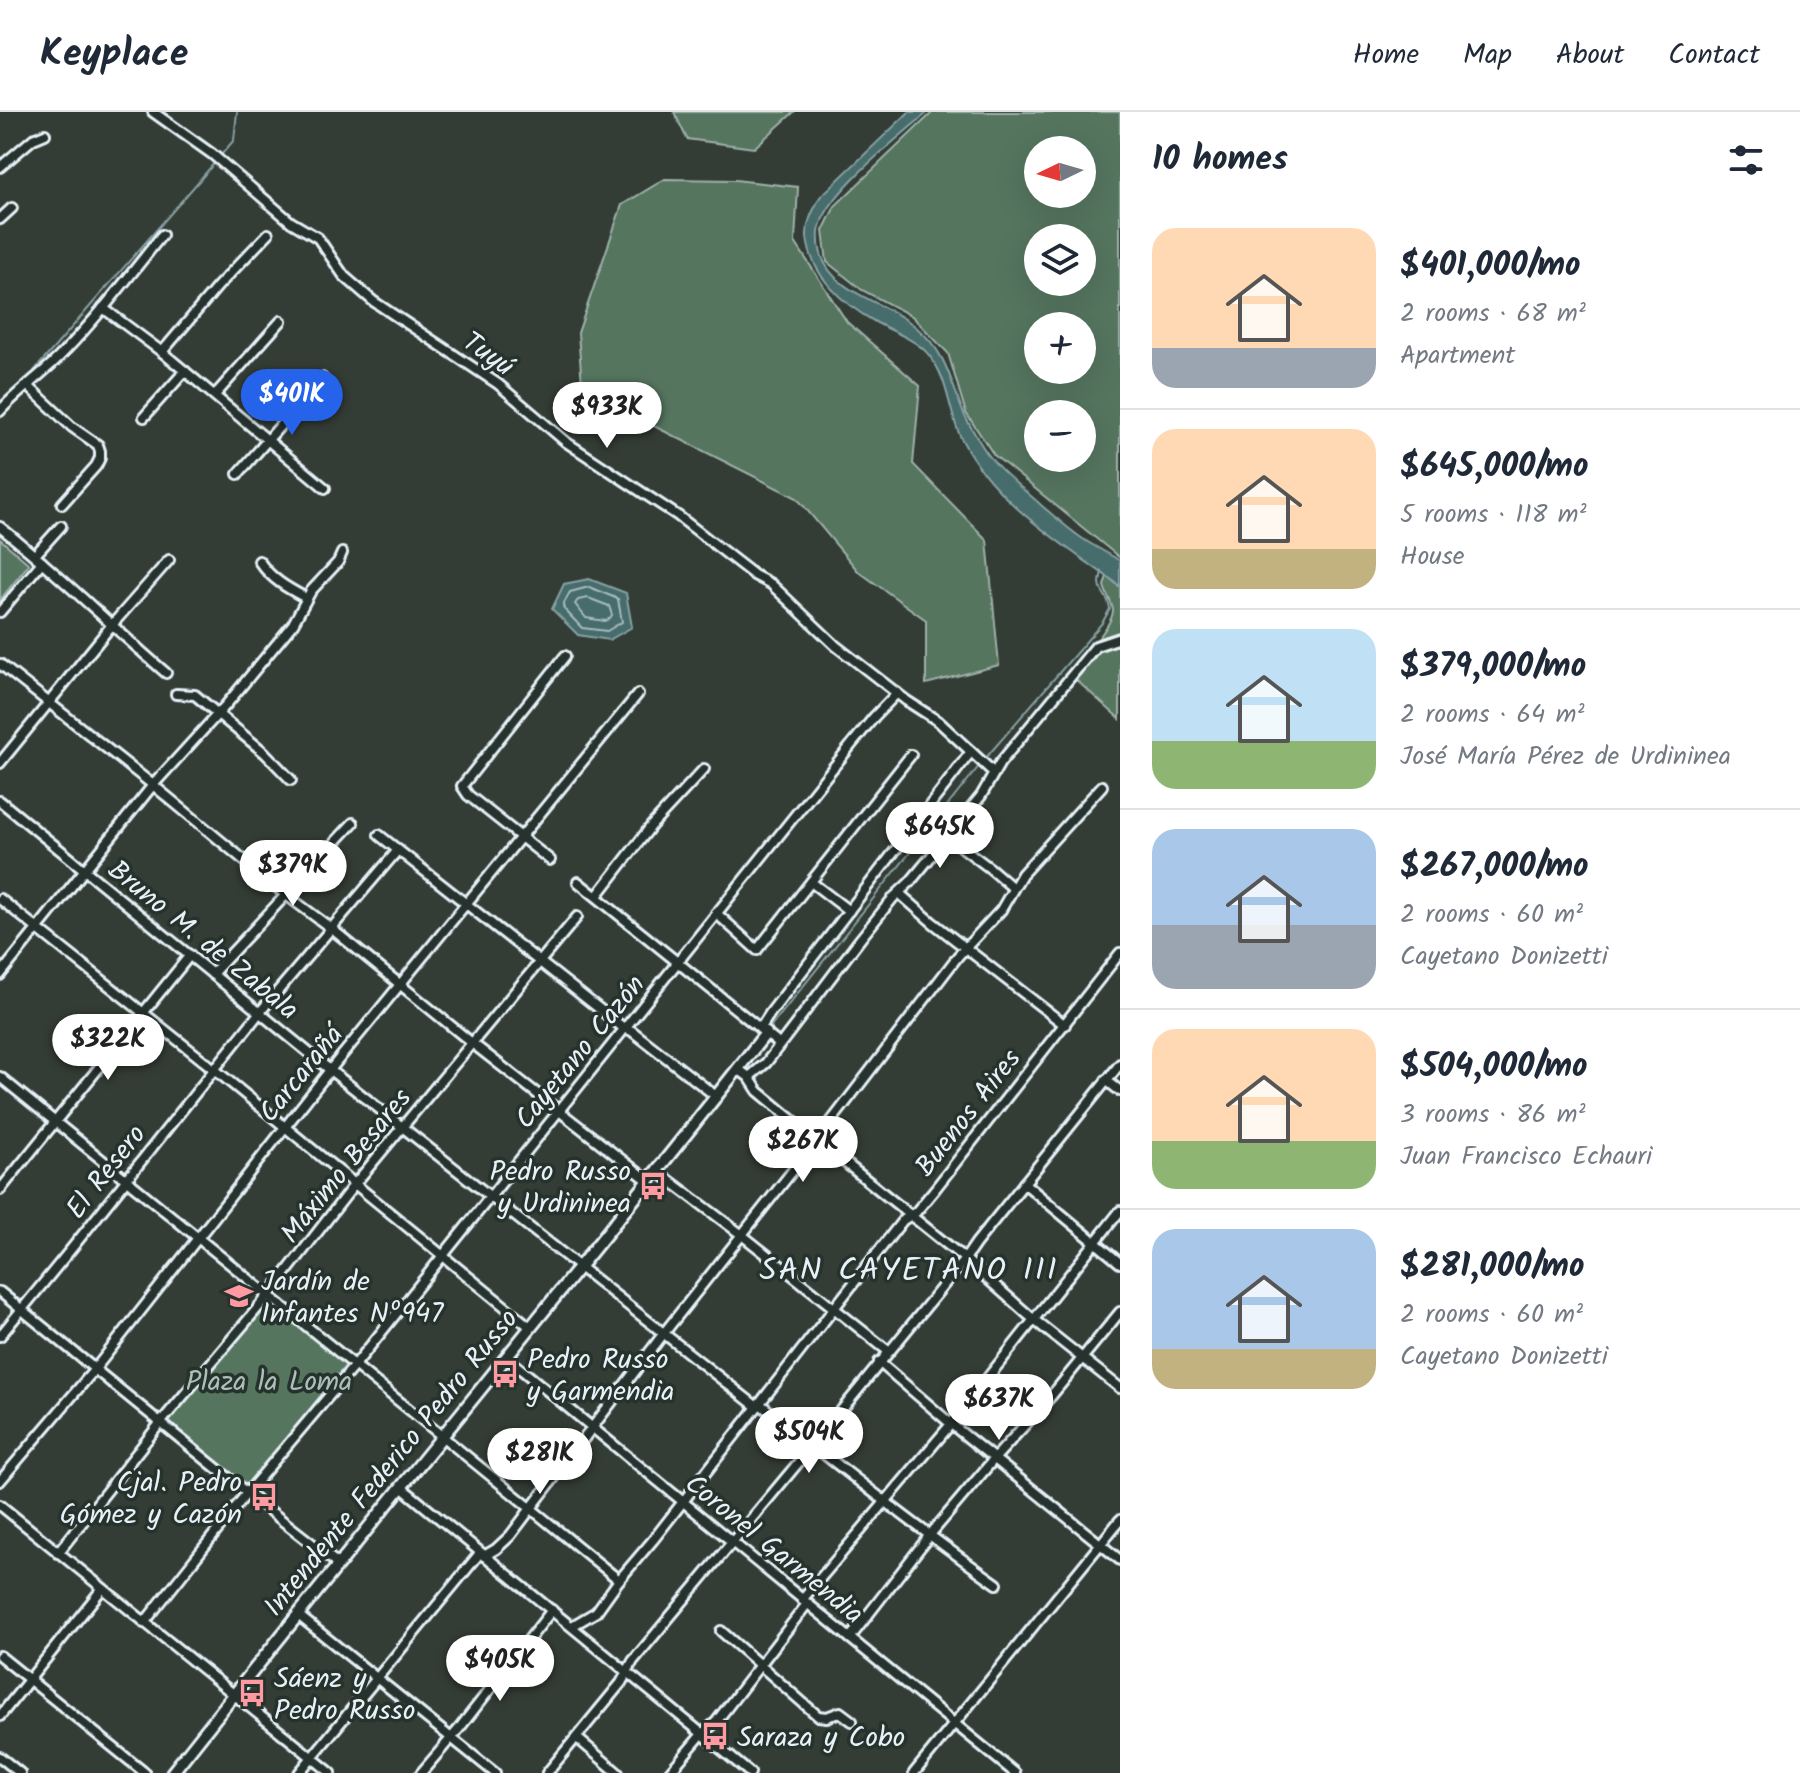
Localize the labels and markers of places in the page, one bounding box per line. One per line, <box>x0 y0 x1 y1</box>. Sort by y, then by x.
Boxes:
pin: $401K <box>236 369 348 437</box>
pin: $933K <box>551 382 663 450</box>
pin: $645K <box>884 802 996 870</box>
pin: $379K <box>237 840 349 908</box>
pin: $322K <box>52 1014 164 1082</box>
pin: $267K <box>747 1116 859 1184</box>
place label: Pedro Russo y Urdininea <box>490 1150 631 1227</box>
bus stop icon: Pedro Russo y Urdininea <box>638 1171 668 1201</box>
place label: Jardín de Infantes Nº947 <box>261 1260 444 1337</box>
school or university icon: Jardín de Infantes Nº947 <box>224 1281 254 1311</box>
place label: Pedro Russo y Garmendia <box>526 1338 674 1415</box>
bus stop icon: Pedro Russo y Garmendia <box>490 1359 520 1389</box>
pin: $637K <box>943 1374 1055 1442</box>
pin: $504K <box>753 1407 865 1475</box>
pin: $281K <box>484 1428 596 1496</box>
place label: Cjal. Pedro Gómez y Cazón <box>60 1461 242 1538</box>
bus stop icon: Cjal. Pedro Gómez y Cazón <box>249 1482 279 1512</box>
pin: $405K <box>444 1635 556 1703</box>
place label: Sáenz y Pedro Russo <box>274 1657 415 1734</box>
bus stop icon: Sáenz y Pedro Russo <box>237 1678 267 1708</box>
place label: Saraza y Cobo <box>737 1716 905 1761</box>
bus stop icon: Saraza y Cobo <box>700 1721 730 1751</box>

